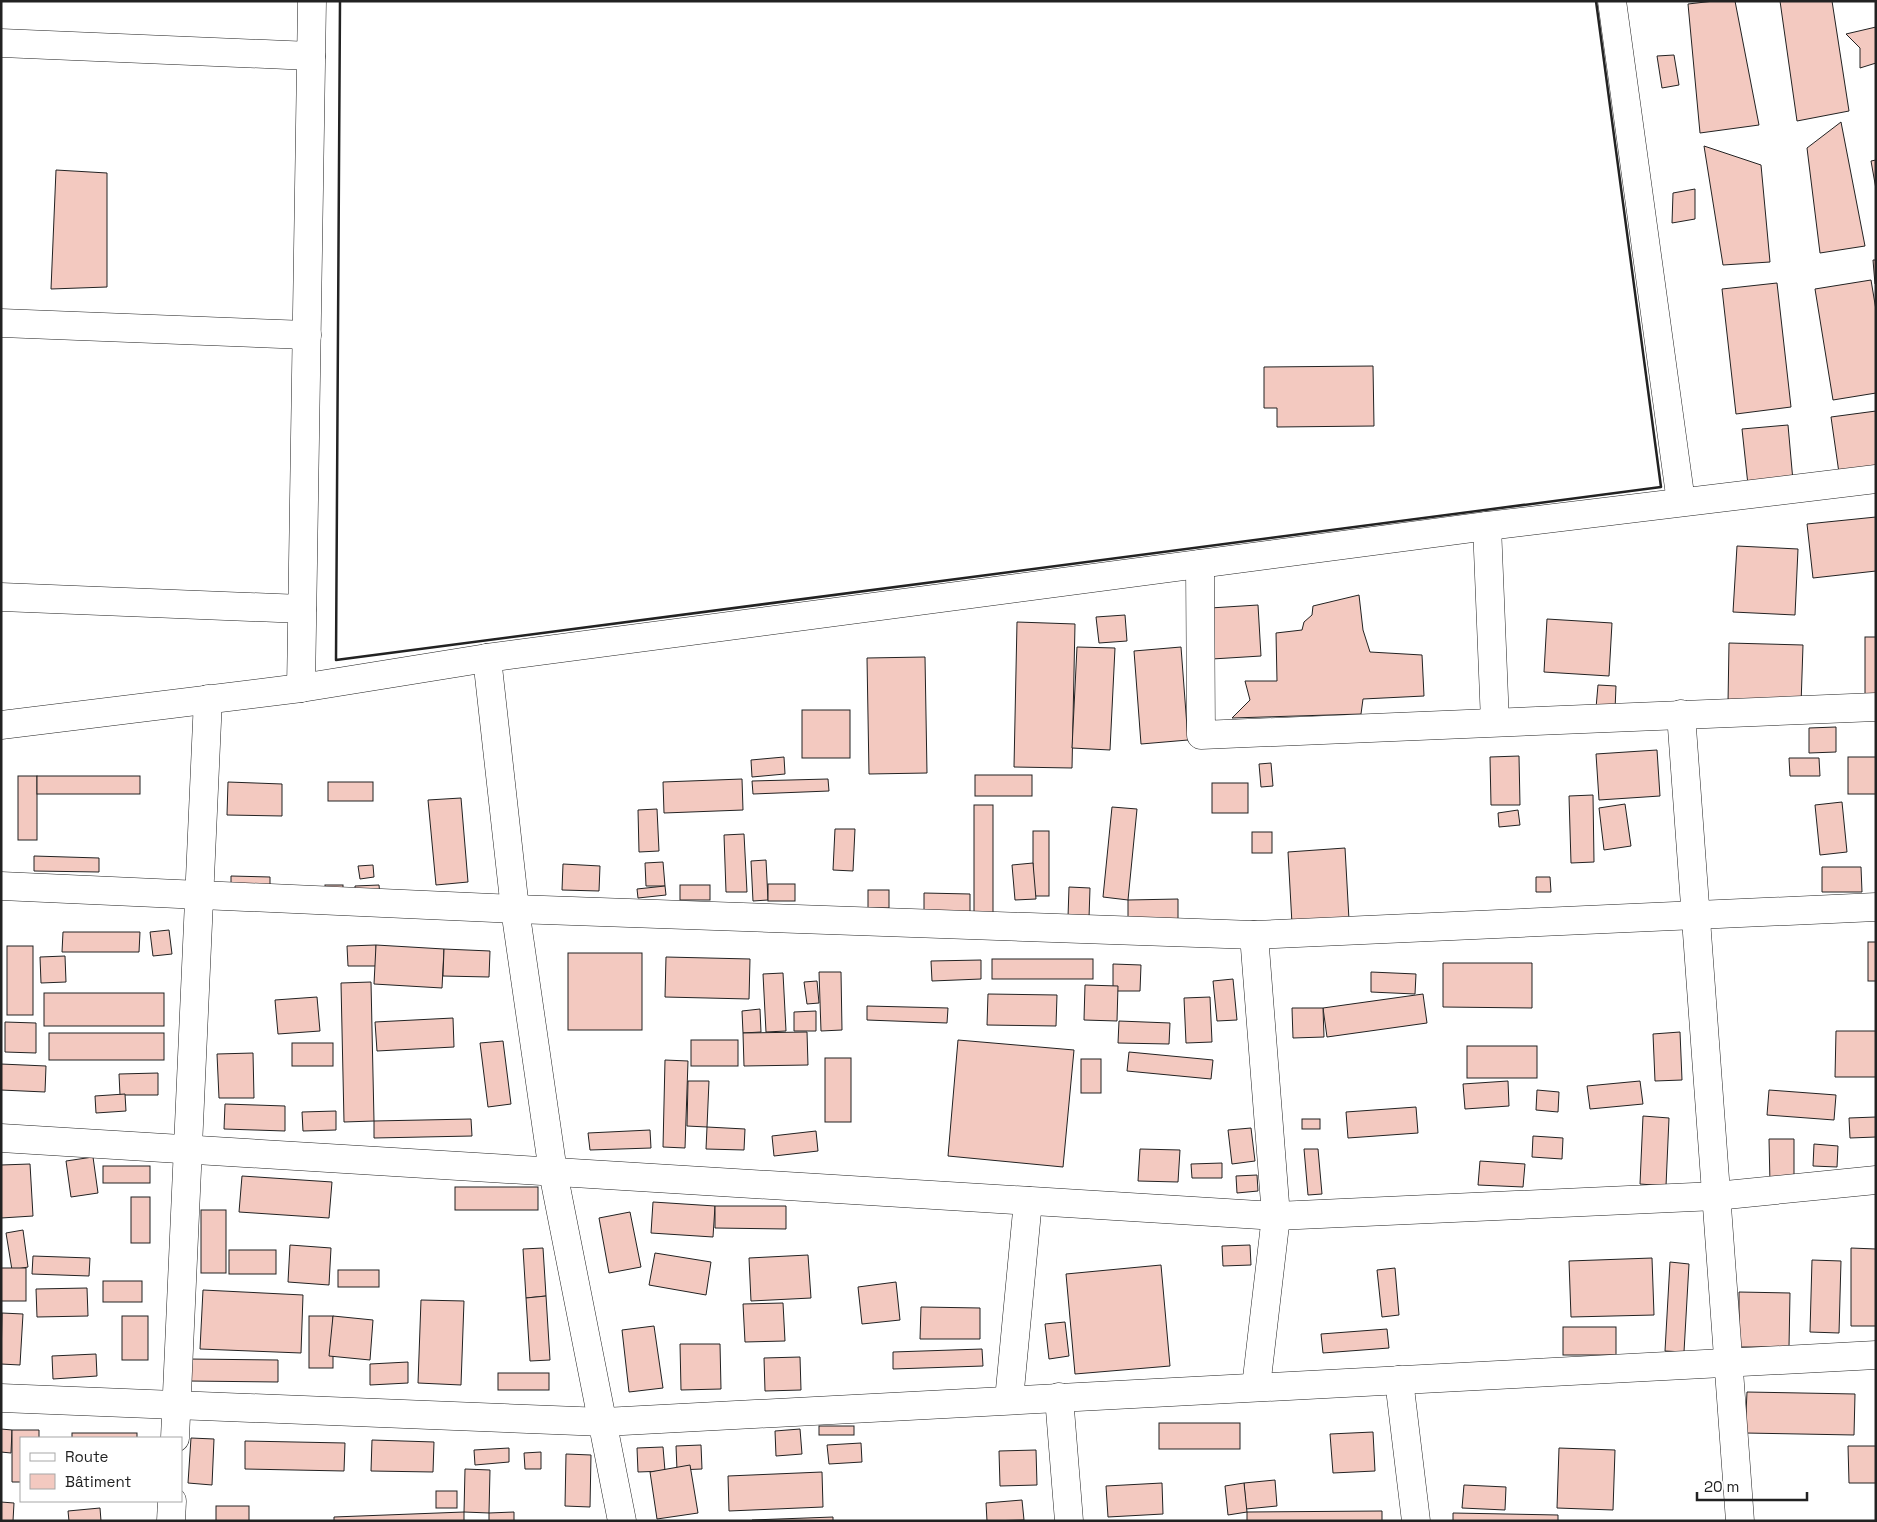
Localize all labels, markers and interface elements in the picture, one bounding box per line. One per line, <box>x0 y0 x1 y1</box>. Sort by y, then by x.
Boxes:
legend <box>20 1437 182 1502</box>
text: Route <box>65 1447 109 1466</box>
scale bar <box>1697 1470 1807 1502</box>
text: Bâtiment <box>65 1472 131 1491</box>
text: 20 m <box>1704 1477 1739 1496</box>

